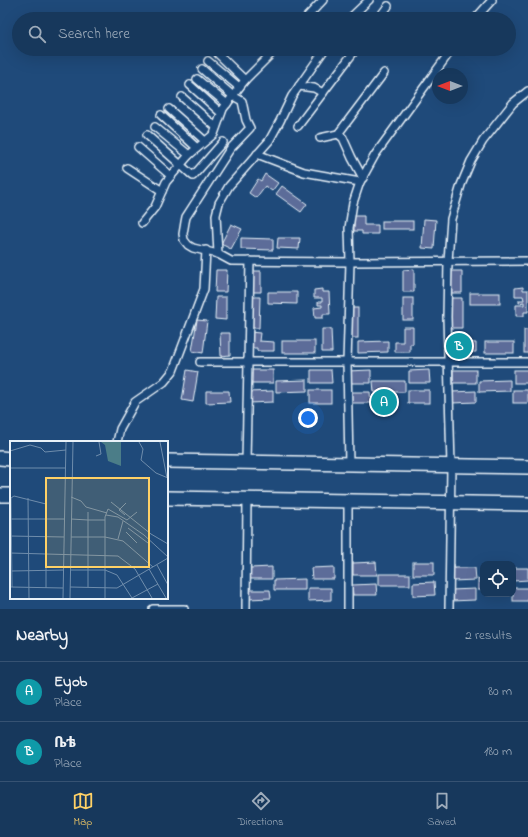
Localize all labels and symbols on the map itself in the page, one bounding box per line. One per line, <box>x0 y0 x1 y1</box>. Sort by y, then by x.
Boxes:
north arrow <box>432 68 468 104</box>
pin: B <box>446 331 472 361</box>
pin: A <box>371 387 397 417</box>
your location <box>298 408 318 428</box>
inset map <box>10 441 168 599</box>

